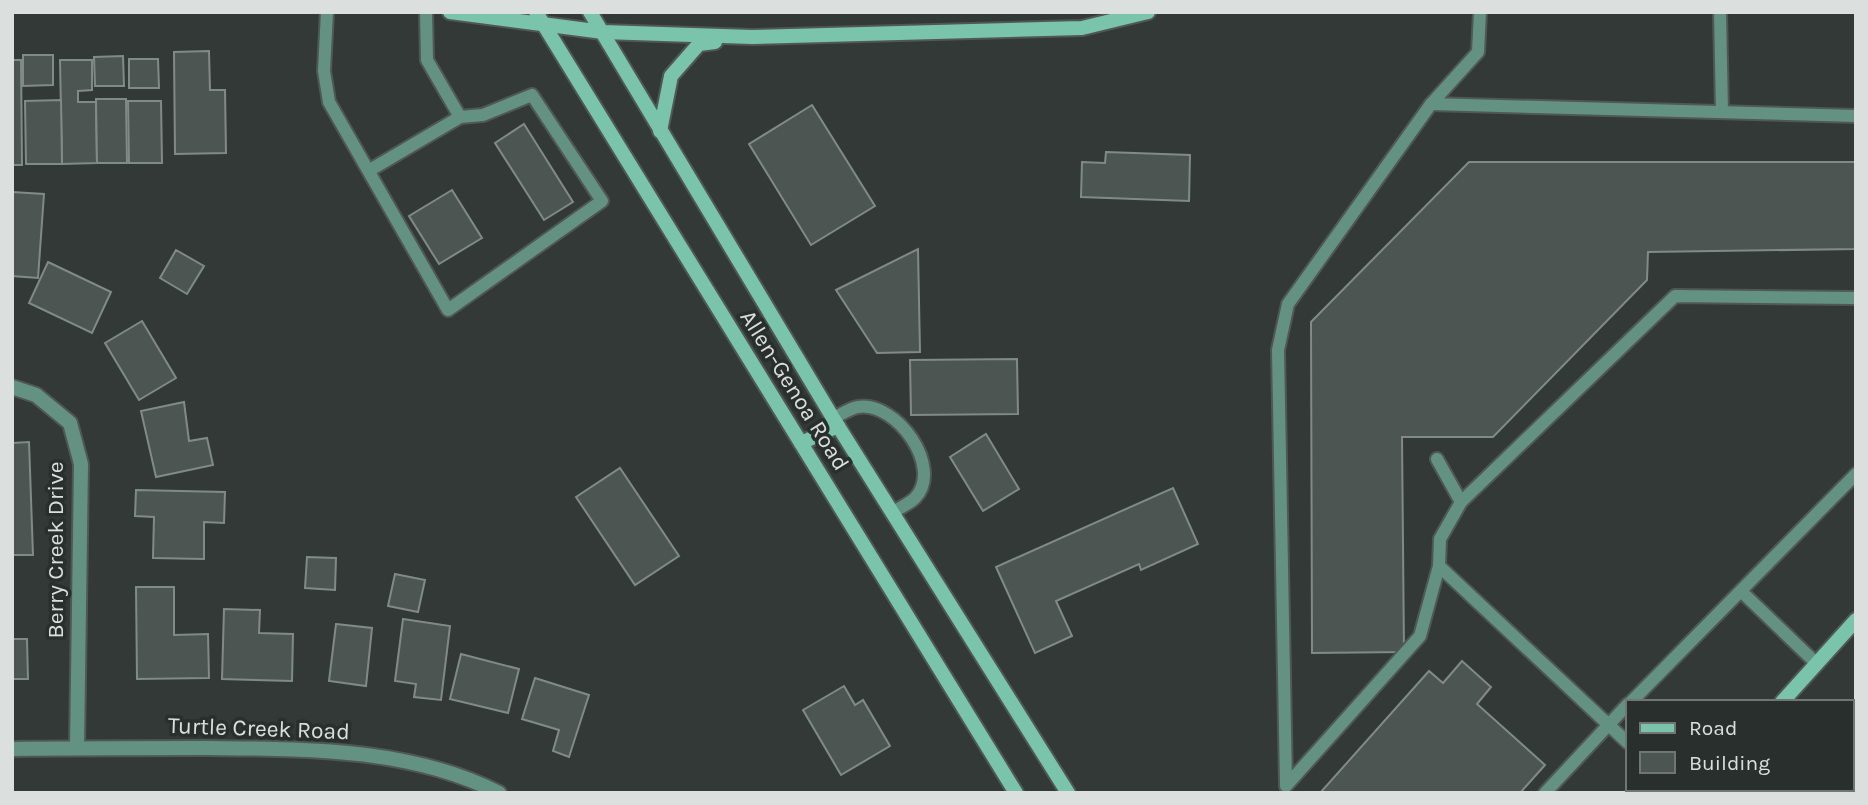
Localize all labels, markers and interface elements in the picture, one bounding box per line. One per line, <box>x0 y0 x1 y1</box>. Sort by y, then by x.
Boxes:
street label: Allen-Genoa Road <box>734 305 855 475</box>
street label: Berry Creek Drive <box>42 461 69 639</box>
legend <box>1626 700 1854 791</box>
street label: Turtle Creek Road <box>168 712 350 745</box>
text: Road <box>1689 716 1737 740</box>
text: Building <box>1689 751 1770 775</box>

